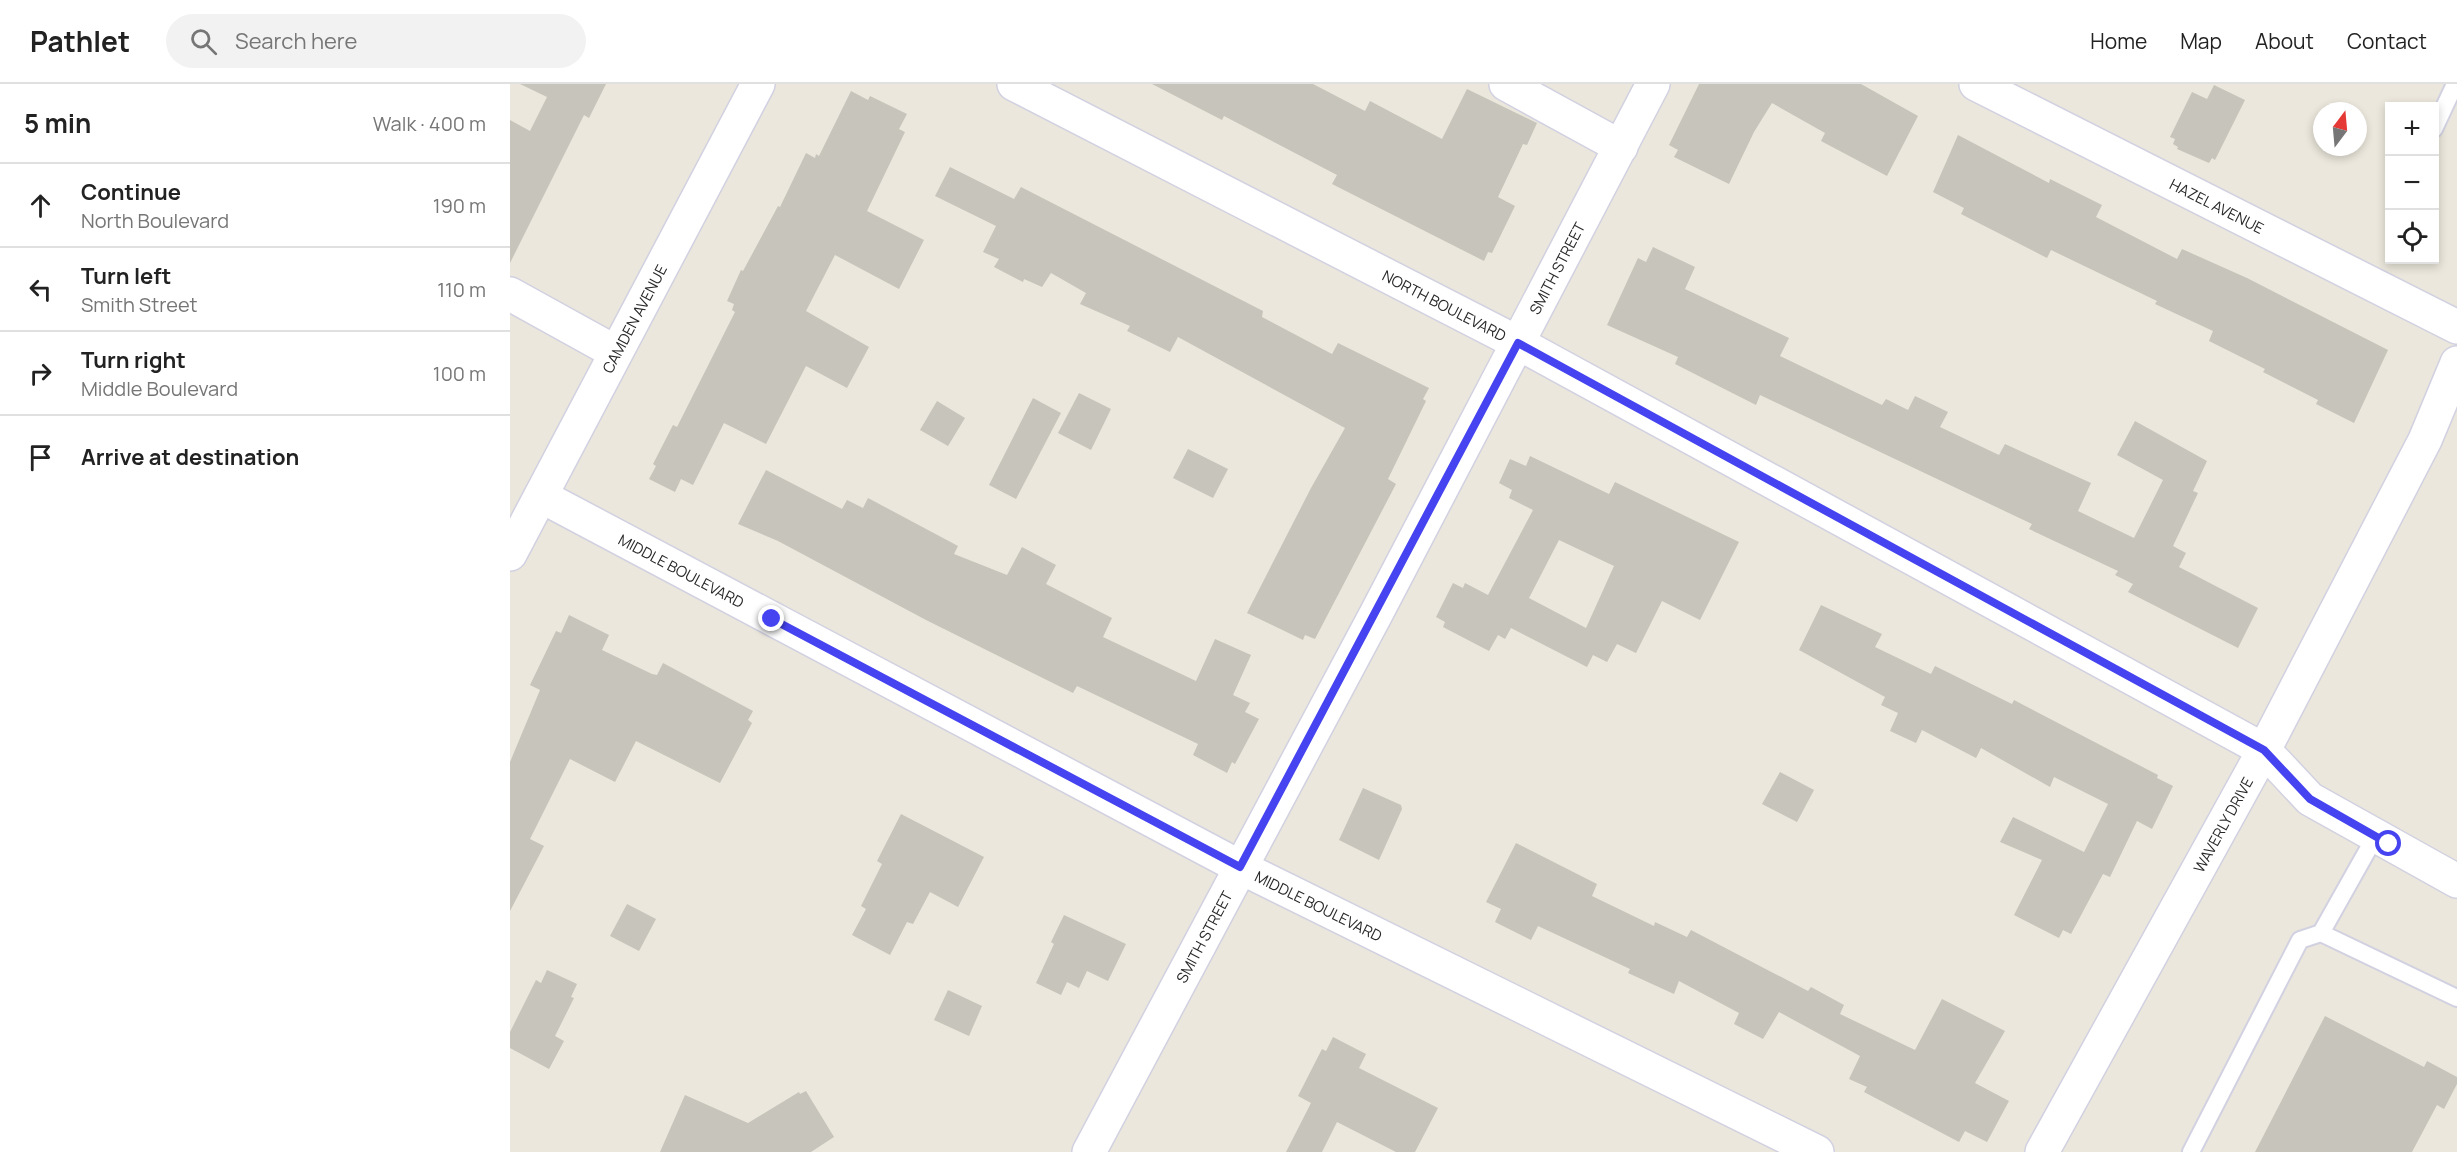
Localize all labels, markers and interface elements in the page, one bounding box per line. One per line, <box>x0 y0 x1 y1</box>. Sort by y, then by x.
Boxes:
search box <box>166 14 586 68</box>
text: Pathlet <box>30 22 130 60</box>
icon: search <box>187 25 220 58</box>
text: Search here <box>235 26 357 56</box>
text: Home <box>2090 27 2147 55</box>
text: Map <box>2180 27 2222 55</box>
text: About <box>2255 27 2314 55</box>
text: Contact <box>2347 27 2427 55</box>
north arrow <box>2313 102 2367 156</box>
map controls <box>2385 102 2439 264</box>
button: + <box>2385 102 2439 156</box>
text: 5 min <box>24 105 91 141</box>
text: Walk · 400 m <box>373 110 486 137</box>
button: − <box>2385 156 2439 210</box>
street label: HAZEL AVENUE <box>2166 173 2268 238</box>
text: Continue <box>81 177 181 207</box>
icon: ahead <box>24 189 57 222</box>
text: 190 m <box>433 192 486 219</box>
text: North Boulevard <box>81 207 229 234</box>
button: locate <box>2385 210 2439 264</box>
street label: SMITH STREET <box>1524 218 1590 318</box>
text: Turn left <box>81 261 171 291</box>
street label: CAMDEN AVENUE <box>597 261 671 377</box>
street label: NORTH BOULEVARD <box>1379 265 1510 346</box>
icon: left <box>24 273 57 306</box>
text: 110 m <box>437 276 486 303</box>
text: Smith Street <box>81 291 198 318</box>
text: Turn right <box>81 345 186 375</box>
icon: right <box>24 357 57 390</box>
text: 100 m <box>433 360 486 387</box>
text: Middle Boulevard <box>81 375 238 402</box>
icon: arrive <box>24 441 57 474</box>
text: Arrive at destination <box>81 442 299 472</box>
street label: MIDDLE BOULEVARD <box>615 529 748 612</box>
route end <box>758 605 784 631</box>
street label: WAVERLY DRIVE <box>2188 773 2258 876</box>
route start <box>2375 830 2401 856</box>
street label: MIDDLE BOULEVARD <box>1251 866 1386 946</box>
street label: SMITH STREET <box>1171 887 1237 986</box>

